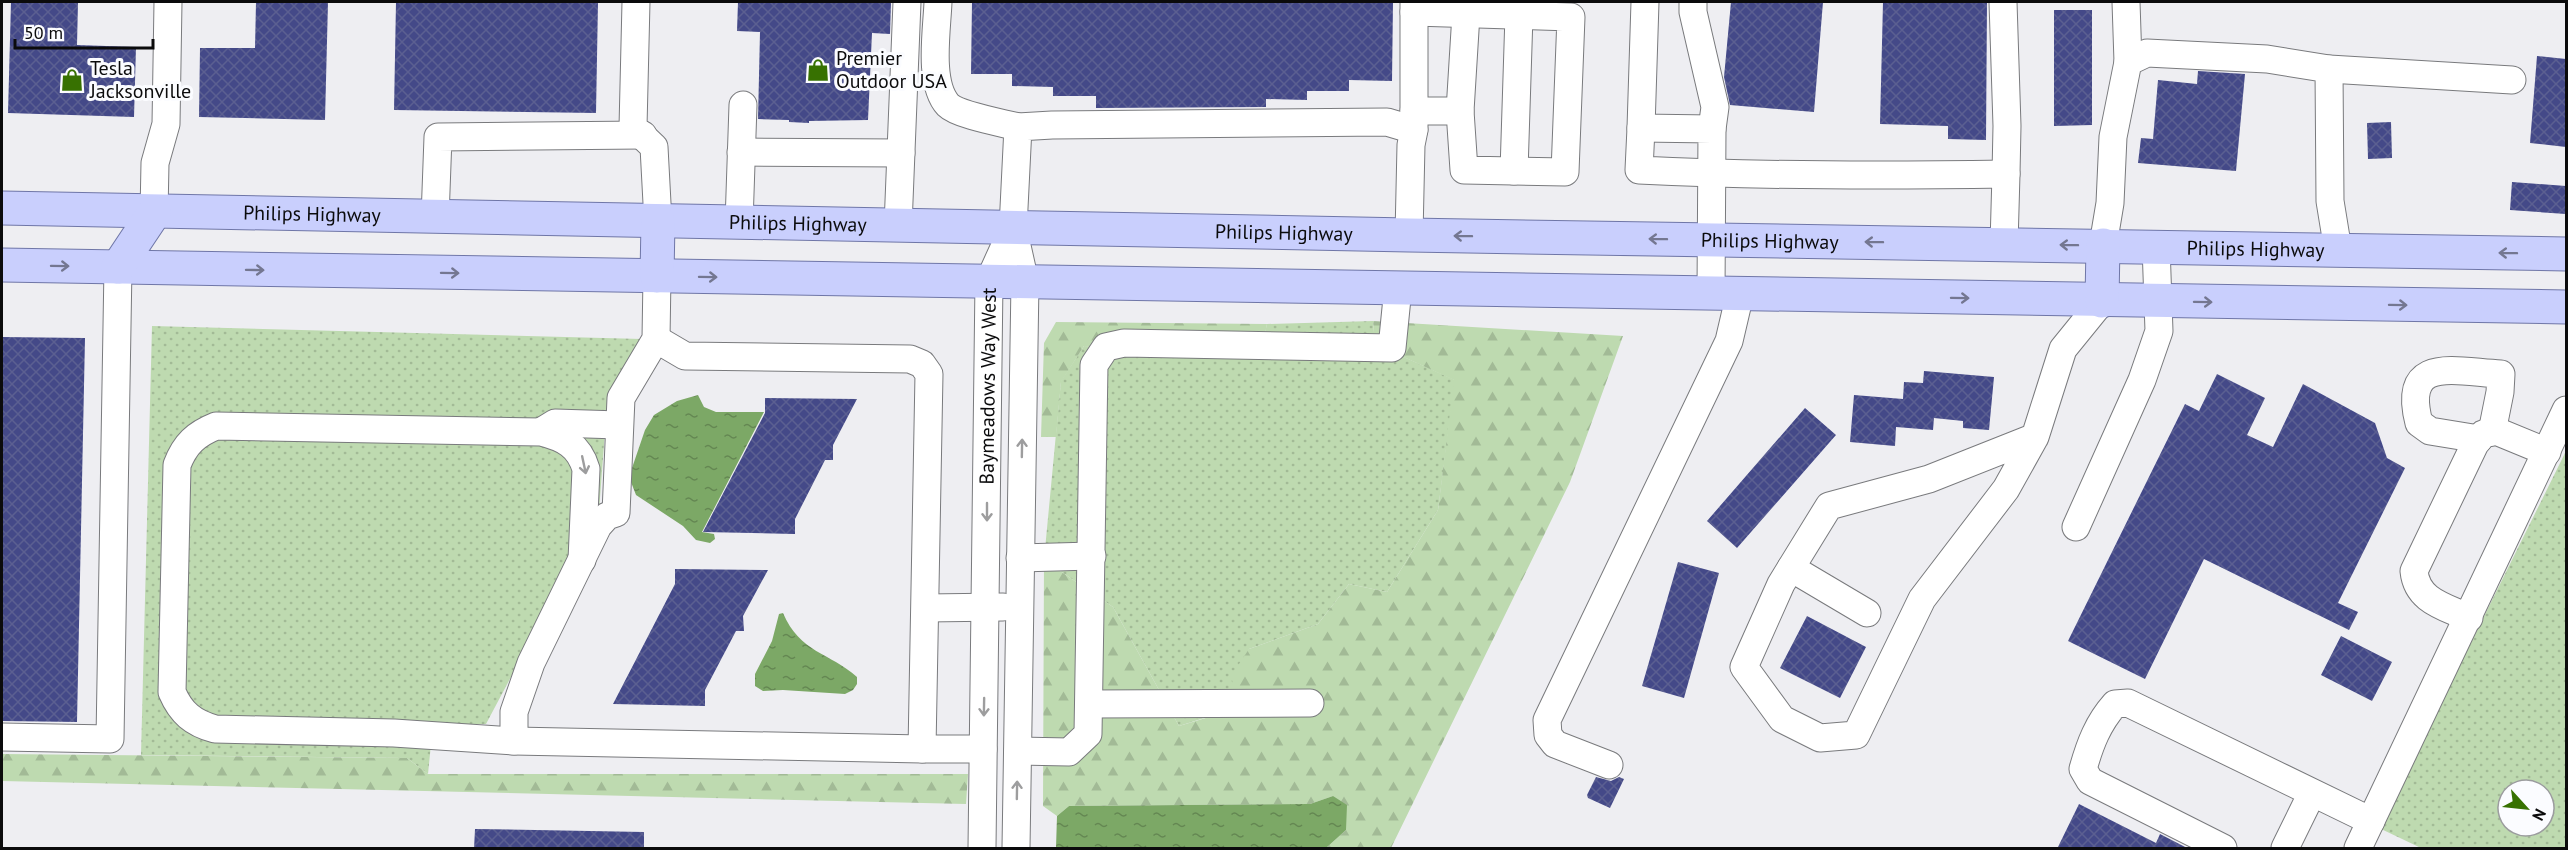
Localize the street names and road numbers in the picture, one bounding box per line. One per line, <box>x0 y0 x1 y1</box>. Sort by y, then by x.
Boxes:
street label: Philips Highway <box>243 200 382 228</box>
street label: Philips Highway <box>729 209 868 238</box>
street label: Philips Highway <box>1215 218 1354 247</box>
street label: Philips Highway <box>1701 227 1839 255</box>
street label: Philips Highway <box>2187 235 2325 263</box>
street label: Baymeadows Way West <box>973 287 1002 485</box>

